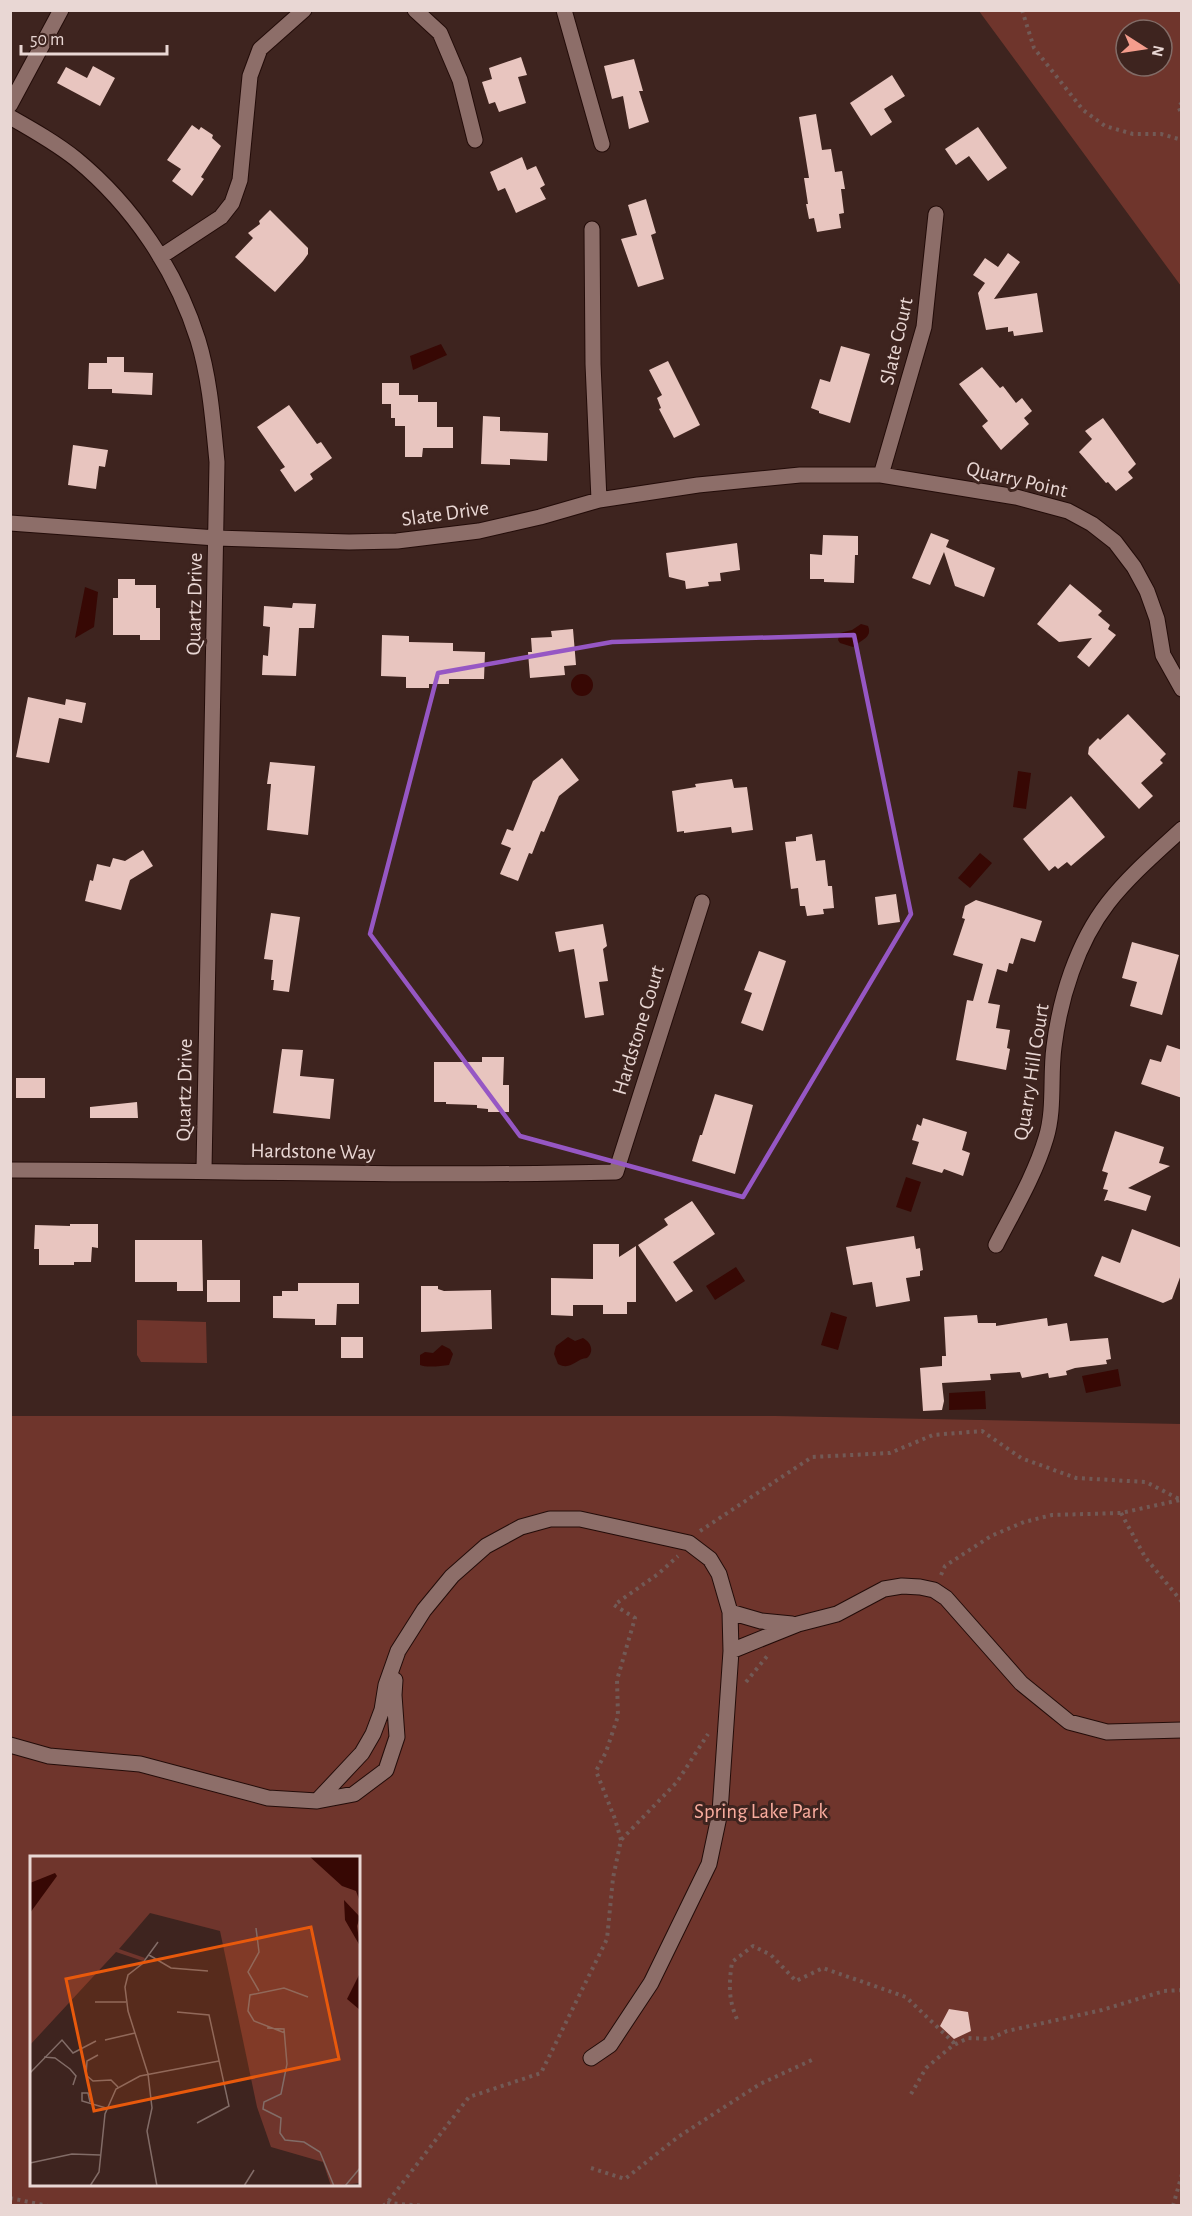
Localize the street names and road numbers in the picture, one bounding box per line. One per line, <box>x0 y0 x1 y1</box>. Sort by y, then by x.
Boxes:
street label: Slate Court <box>876 295 917 387</box>
street label: Quarry Point <box>964 458 1070 501</box>
street label: Slate Drive <box>400 497 490 530</box>
street label: Quartz Drive <box>183 552 206 656</box>
street label: Hardstone Court <box>609 963 668 1097</box>
street label: Quarry Hill Court <box>1010 1002 1053 1142</box>
street label: Quartz Drive <box>173 1038 196 1142</box>
street label: Hardstone Way <box>250 1140 376 1163</box>

